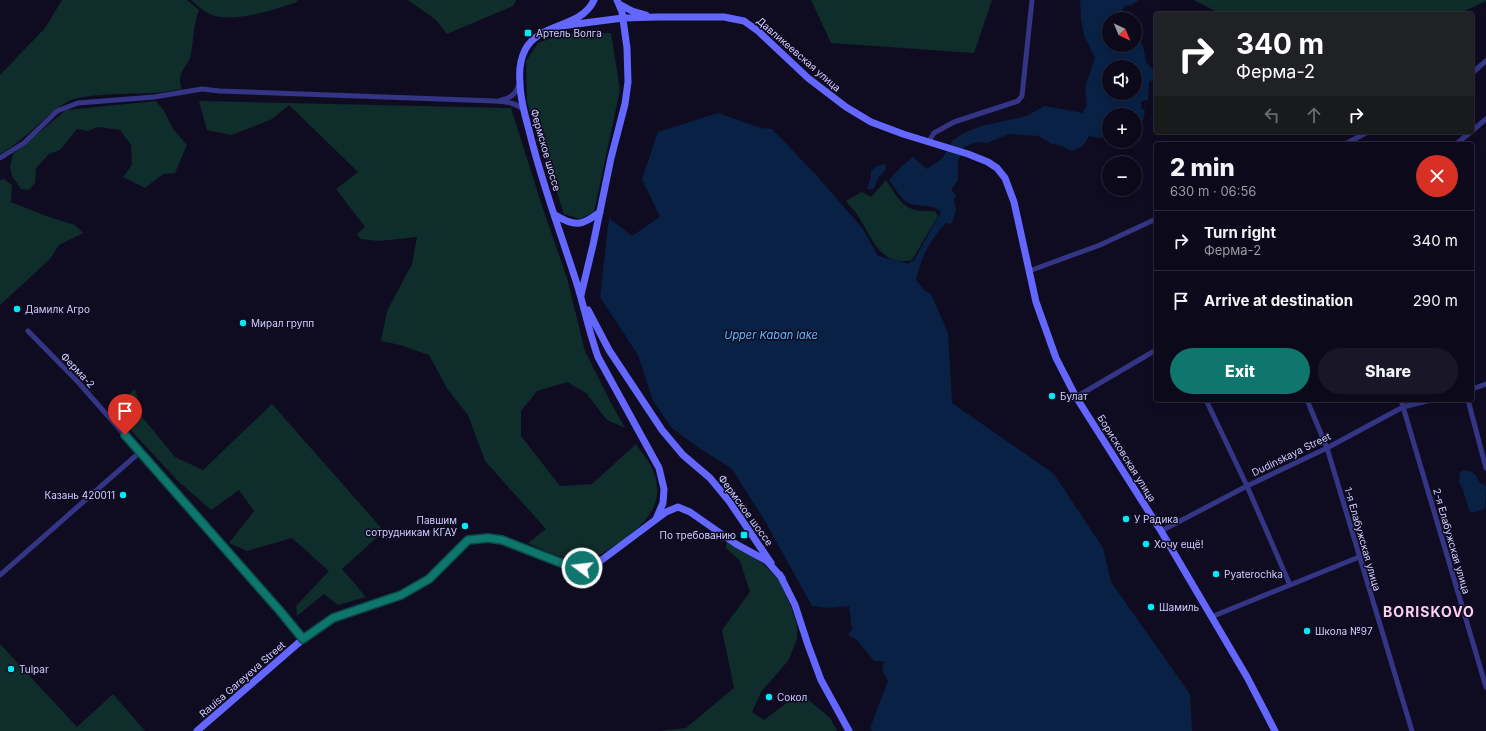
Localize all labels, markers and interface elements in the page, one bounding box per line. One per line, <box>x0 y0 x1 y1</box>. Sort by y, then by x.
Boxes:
north arrow <box>1102 12 1142 52</box>
map controls <box>1102 12 1142 196</box>
street label: Давликеевская улица <box>755 14 843 94</box>
place label: Артель Волга <box>536 27 602 39</box>
text: 340 m <box>1236 27 1324 61</box>
marker: Артель Волга <box>523 28 533 38</box>
icon: right <box>1170 28 1222 80</box>
button: sound <box>1102 60 1142 100</box>
text: Ферма-2 <box>1236 61 1315 82</box>
icon: left <box>1261 104 1283 126</box>
icon: ahead <box>1303 104 1325 126</box>
icon: right <box>1345 104 1367 126</box>
street label: Фермское шоссе <box>529 108 564 193</box>
button: + <box>1102 108 1142 148</box>
text: 2 min <box>1170 153 1235 182</box>
button: close <box>1416 155 1458 197</box>
button: − <box>1102 156 1142 196</box>
text: 630 m · 06:56 <box>1170 183 1256 199</box>
text: Turn right <box>1204 223 1276 242</box>
icon: right <box>1170 230 1192 252</box>
text: 340 m <box>1412 231 1458 250</box>
text: Ферма-2 <box>1204 242 1261 258</box>
icon: arrive <box>1170 290 1192 312</box>
text: Arrive at destination <box>1204 291 1353 310</box>
text: 290 m <box>1413 291 1458 310</box>
place label: Дамилк Агро <box>25 303 90 315</box>
marker: Дамилк Агро <box>12 304 22 314</box>
place label: Мирал групп <box>251 317 314 329</box>
marker: Мирал групп <box>238 318 248 328</box>
water label: Upper Kaban lake <box>724 328 818 342</box>
button: Exit <box>1170 348 1310 394</box>
button: Share <box>1318 348 1458 394</box>
street label: Ферма-2 <box>59 350 97 390</box>
place label: Булат <box>1060 390 1088 402</box>
marker: Булат <box>1047 391 1057 401</box>
pin <box>108 394 142 435</box>
icon: arrive <box>114 400 136 422</box>
street label: Борисковская улица <box>1095 412 1159 504</box>
street label: Dudinskaya Street <box>1250 429 1333 478</box>
street label: Фермское шоссе <box>716 472 776 548</box>
street label: 1-я Елабужская улица <box>1342 486 1384 592</box>
street label: 2-я Елабужская улица <box>1431 487 1473 595</box>
place label: Казань 420011 <box>44 489 115 501</box>
marker: Казань 420011 <box>118 490 128 500</box>
place label: У Радика <box>1134 513 1178 525</box>
place label: Павшим сотрудникам КГАУ <box>366 514 458 538</box>
marker: У Радика <box>1121 514 1131 524</box>
marker: Павшим сотрудникам КГАУ <box>460 521 470 531</box>
place label: По требованию <box>660 529 736 541</box>
marker: По требованию <box>739 530 749 540</box>
place label: Хочу ещё! <box>1154 538 1204 550</box>
marker: Хочу ещё! <box>1141 539 1151 549</box>
position arrow <box>561 547 603 589</box>
place label: Pyaterochka <box>1224 568 1283 580</box>
marker: Pyaterochka <box>1211 569 1221 579</box>
place label: Шамиль <box>1159 601 1200 613</box>
marker: Шамиль <box>1146 602 1156 612</box>
district label: BORISKOVO <box>1383 603 1475 620</box>
place label: Школа №97 <box>1315 625 1373 637</box>
marker: Школа №97 <box>1302 626 1312 636</box>
street label: Rauisa Gareyeva Street <box>197 638 288 719</box>
place label: Tulpar <box>19 663 49 675</box>
marker: Tulpar <box>6 664 16 674</box>
place label: Сокол <box>777 691 807 703</box>
marker: Сокол <box>764 692 774 702</box>

